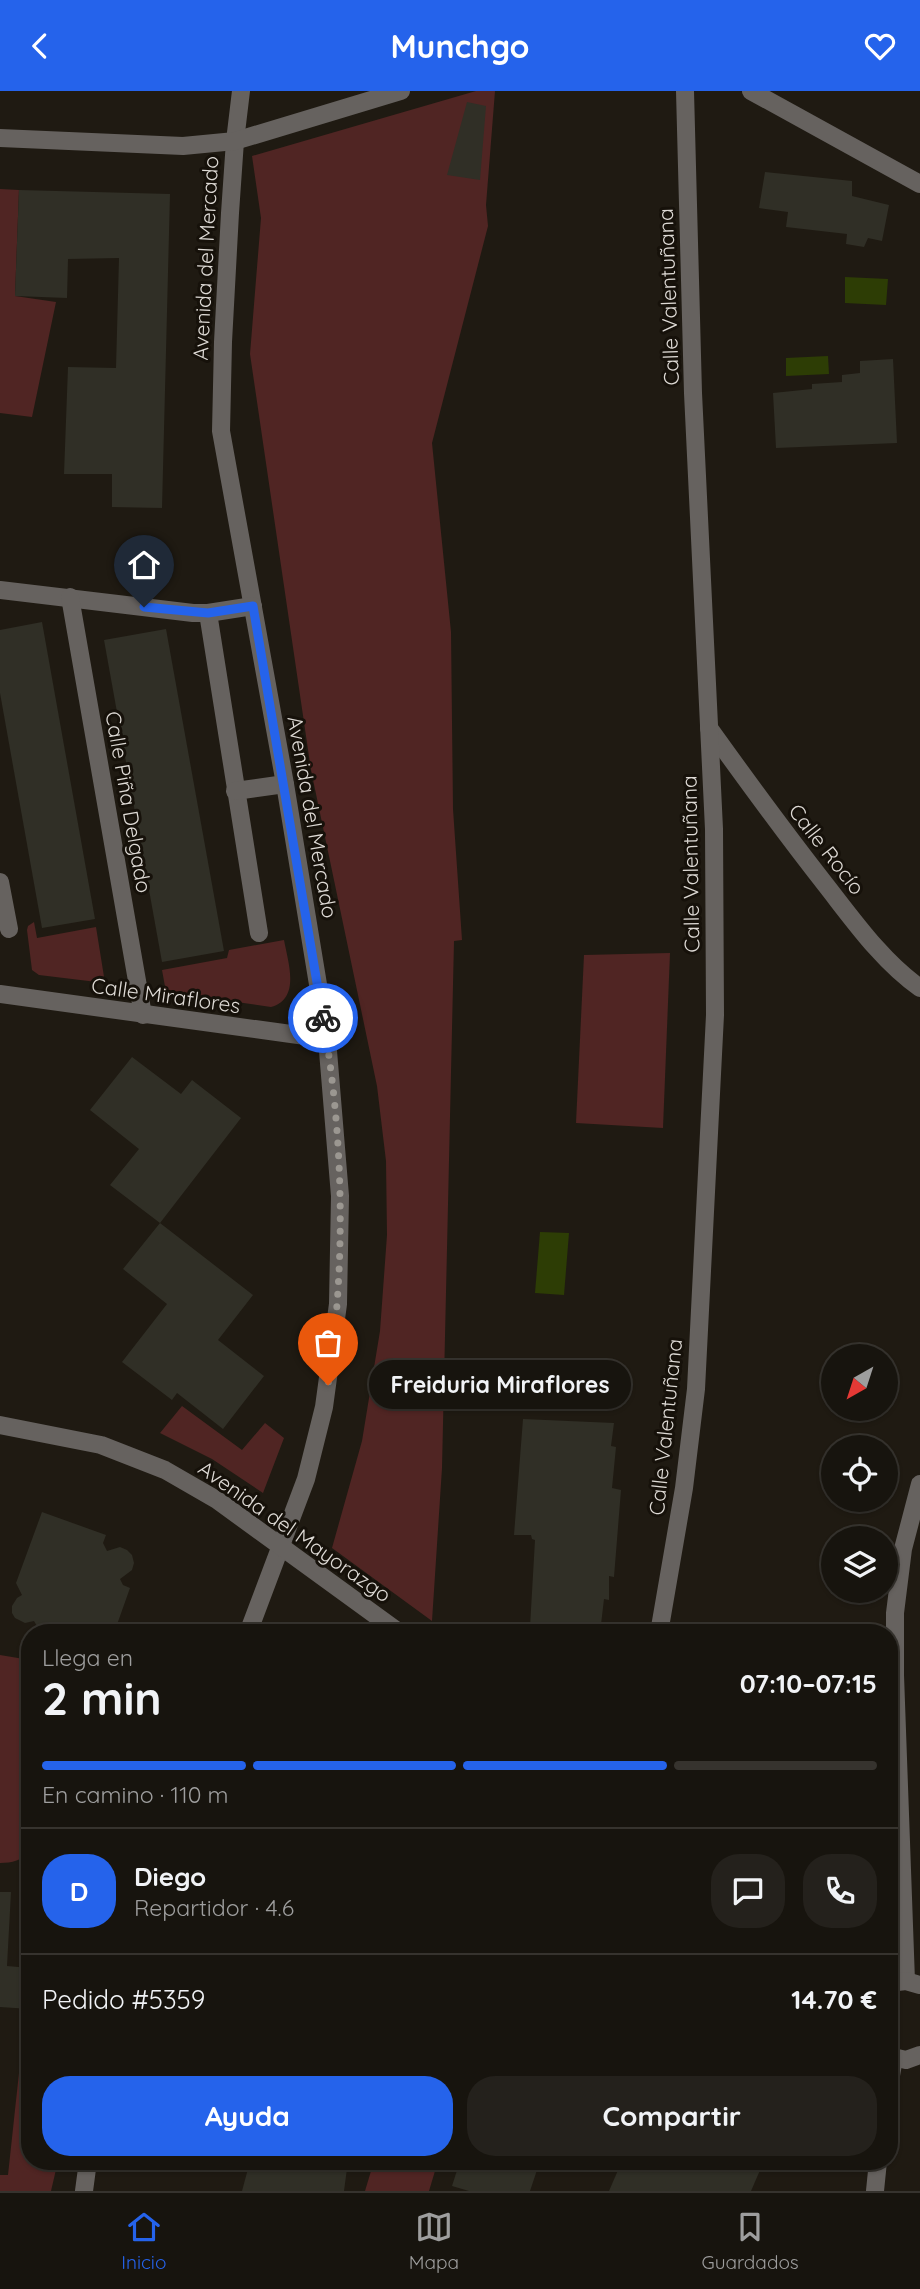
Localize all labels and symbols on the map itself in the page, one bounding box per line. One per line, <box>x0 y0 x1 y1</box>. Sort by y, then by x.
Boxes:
street label: Avenida del Mercado <box>187 155 223 361</box>
street label: Calle Valentuñana <box>652 208 684 386</box>
pin <box>114 535 174 607</box>
street label: Calle Piña Delgado <box>100 709 158 895</box>
street label: Avenida del Mercado <box>282 714 344 920</box>
street label: Calle Valentuñana <box>675 775 705 953</box>
street label: Calle Rocío <box>783 798 871 900</box>
street label: Calle Miraflores <box>90 972 242 1018</box>
courier <box>288 983 358 1053</box>
pin <box>298 1313 358 1385</box>
street label: Calle Valentuñana <box>643 1337 687 1517</box>
north arrow <box>821 1344 898 1421</box>
callout: Freiduria Miraflores <box>370 1361 632 1409</box>
street label: Avenida del Mayorazgo <box>194 1455 396 1607</box>

